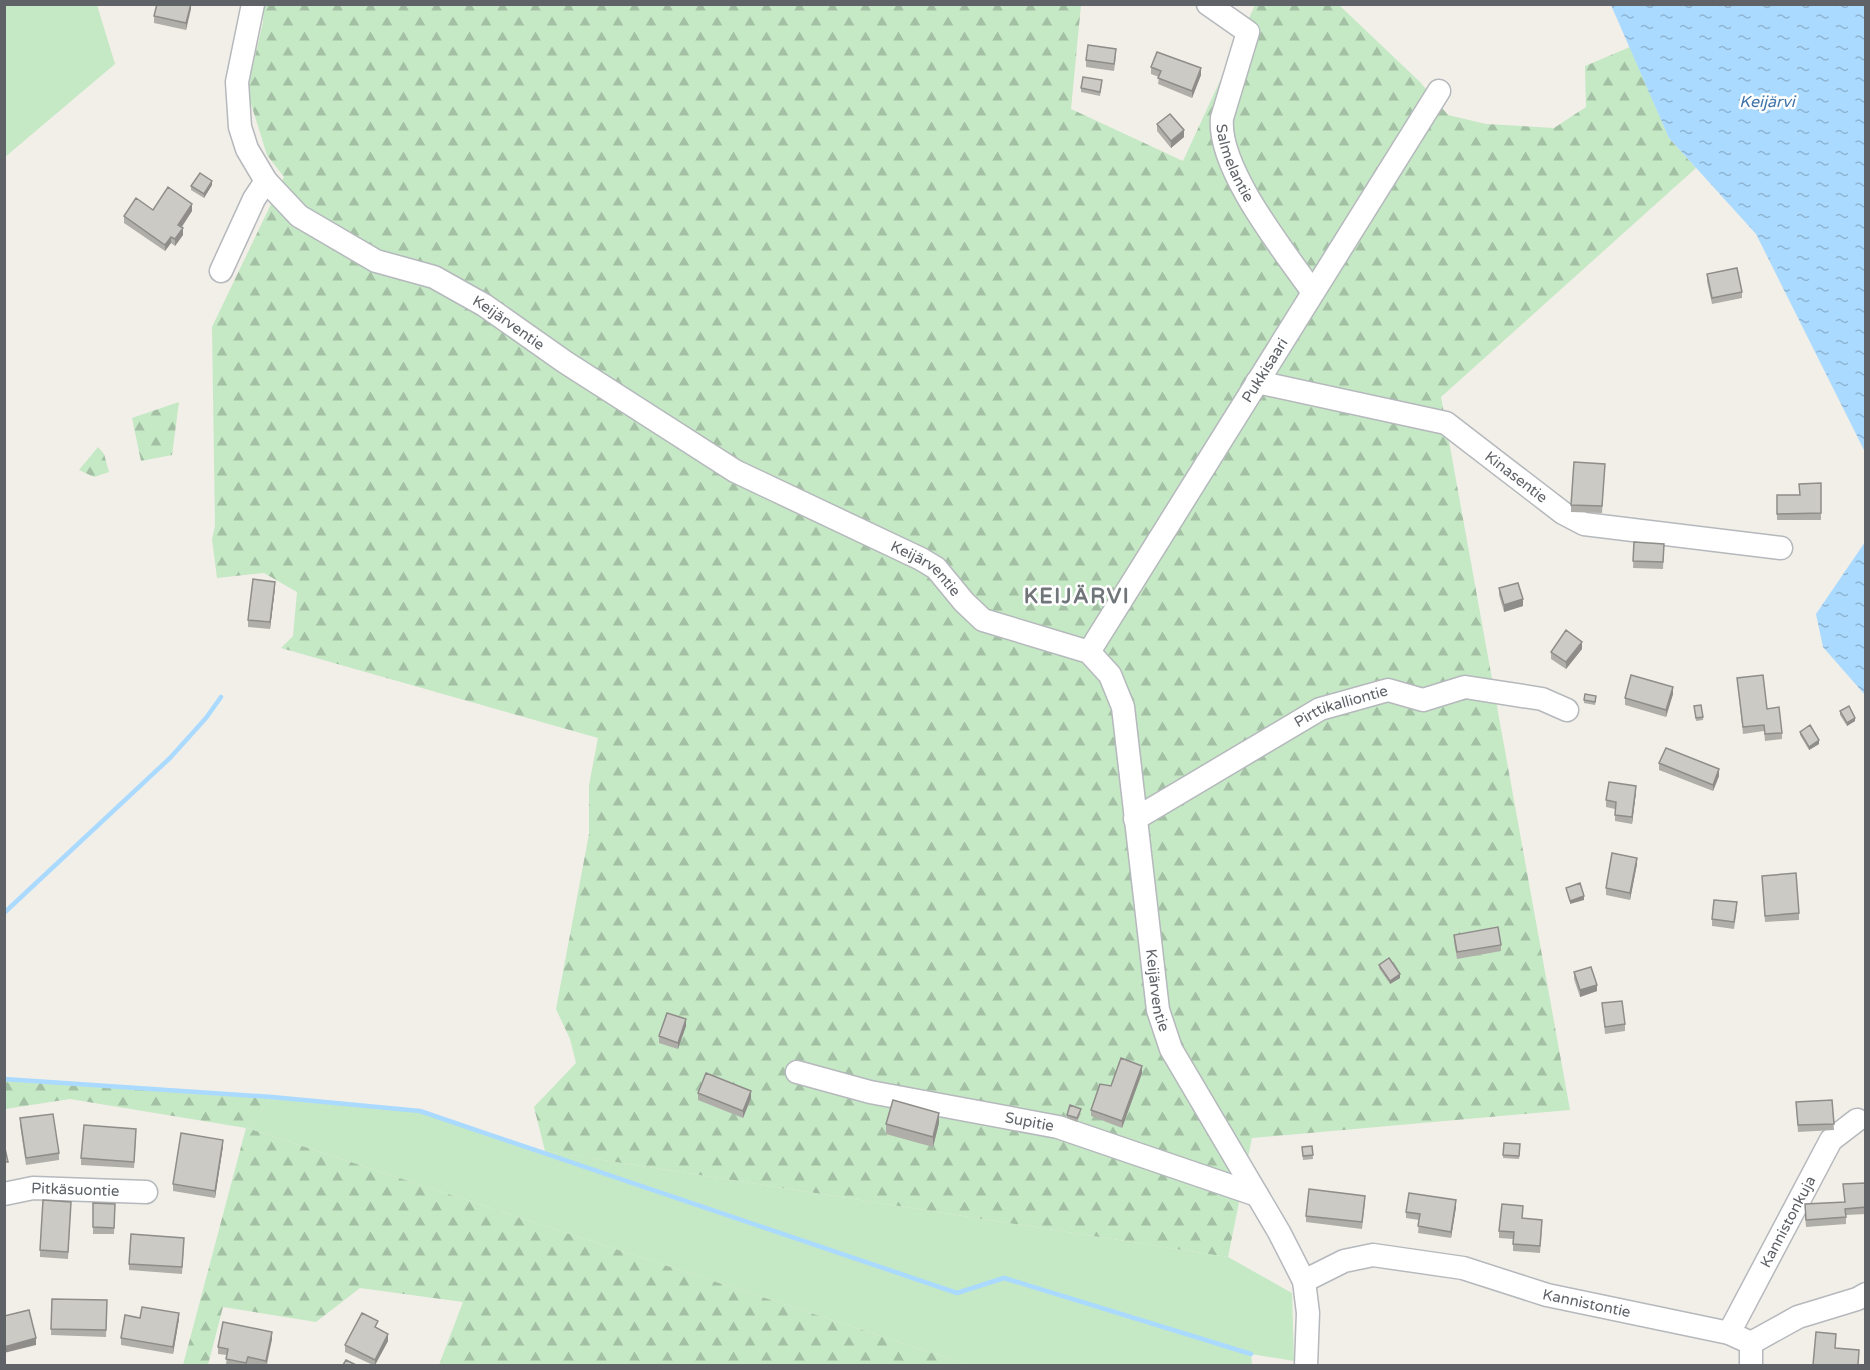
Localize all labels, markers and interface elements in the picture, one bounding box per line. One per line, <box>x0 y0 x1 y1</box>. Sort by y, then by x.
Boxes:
water label: Keijärvi <box>1739 92 1797 112</box>
street label: Salmelantie <box>1213 123 1258 205</box>
street label: Keijärventie <box>469 291 548 354</box>
street label: Pukkisaari <box>1238 335 1292 406</box>
street label: Kinasentie <box>1481 447 1551 507</box>
street label: Keijärventie <box>888 537 964 600</box>
district label: KEIJÄRVI <box>1024 584 1130 609</box>
street label: Pirttikalliontie <box>1291 681 1390 731</box>
street label: Keijärventie <box>1142 948 1174 1034</box>
street label: Supitie <box>1004 1108 1056 1135</box>
street label: Kannistonkuja <box>1756 1173 1819 1271</box>
street label: Pitkäsuontie <box>31 1179 120 1200</box>
street label: Kannistontie <box>1541 1285 1632 1321</box>

